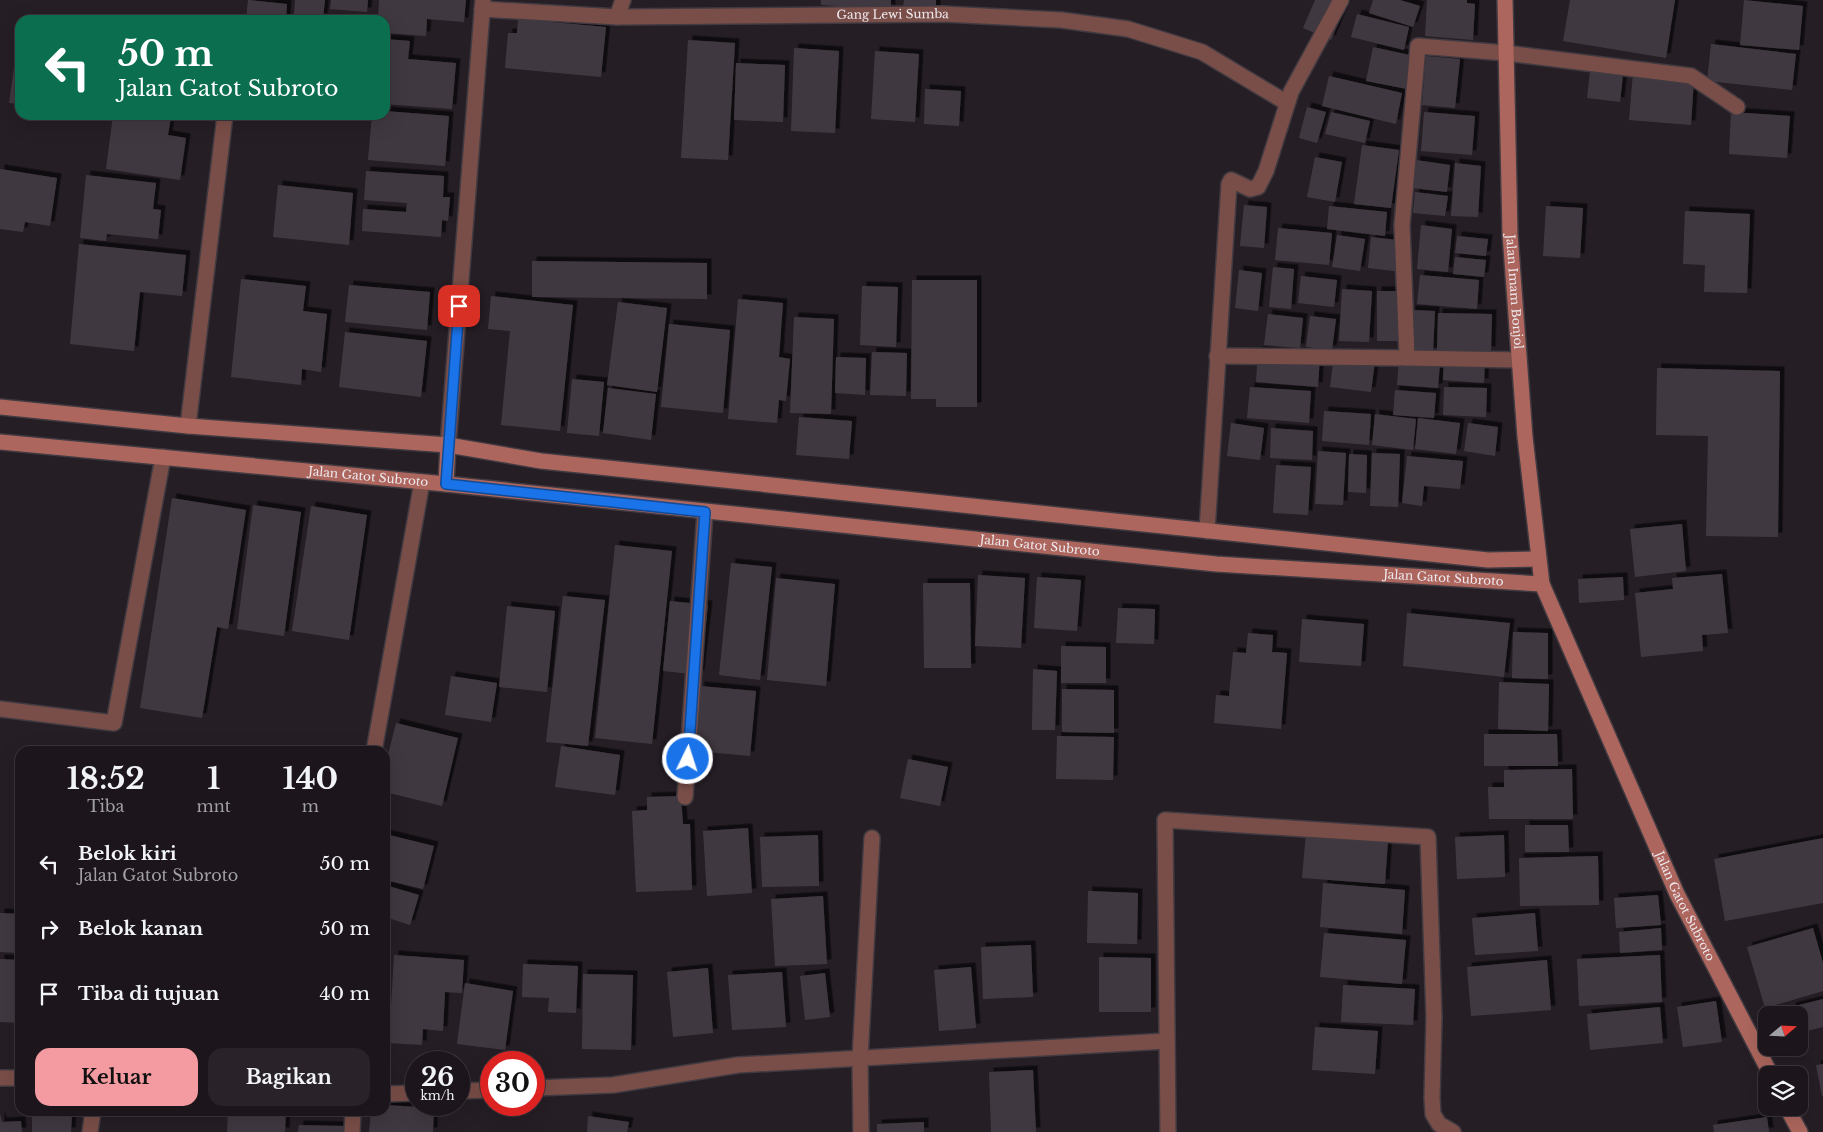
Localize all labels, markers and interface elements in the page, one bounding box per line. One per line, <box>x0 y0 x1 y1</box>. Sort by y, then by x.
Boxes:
street label: Gang Lewi Sumba <box>837 6 950 22</box>
text: 50 m <box>118 32 213 75</box>
icon: left <box>35 35 100 100</box>
text: Jalan Gatot Subroto <box>118 75 338 102</box>
street label: Jalan Imam Bonjol <box>1503 232 1526 350</box>
pin <box>438 285 480 327</box>
icon: arrive <box>445 292 473 320</box>
street label: Jalan Gatot Subroto <box>306 463 429 489</box>
street label: Jalan Gatot Subroto <box>977 531 1101 559</box>
street label: Jalan Gatot Subroto <box>1381 566 1504 589</box>
position arrow <box>661 732 713 784</box>
text: 18:52 <box>67 760 145 797</box>
text: 1 <box>207 760 220 797</box>
text: 140 <box>283 760 338 797</box>
text: Tiba <box>87 796 124 816</box>
text: mnt <box>197 796 231 816</box>
text: m <box>302 796 319 816</box>
text: Belok kiri <box>78 842 177 865</box>
street label: Jalan Gatot Subroto <box>1651 847 1718 963</box>
icon: left <box>35 850 63 878</box>
text: 50 m <box>320 852 370 875</box>
text: Jalan Gatot Subroto <box>78 865 238 885</box>
icon: right <box>35 915 63 943</box>
text: Belok kanan <box>78 917 203 940</box>
text: 50 m <box>320 917 370 940</box>
icon: arrive <box>35 980 63 1008</box>
text: Tiba di tujuan <box>78 982 219 1005</box>
text: 40 m <box>319 982 370 1005</box>
north arrow <box>1758 1006 1808 1056</box>
map controls <box>1758 1006 1808 1116</box>
button: Keluar <box>35 1048 198 1106</box>
button: Bagikan <box>208 1048 370 1106</box>
speed limit sign: 30 <box>480 1051 545 1116</box>
text: 26 <box>421 1062 454 1093</box>
button: layers <box>1758 1066 1808 1116</box>
text: km/h <box>420 1088 455 1103</box>

